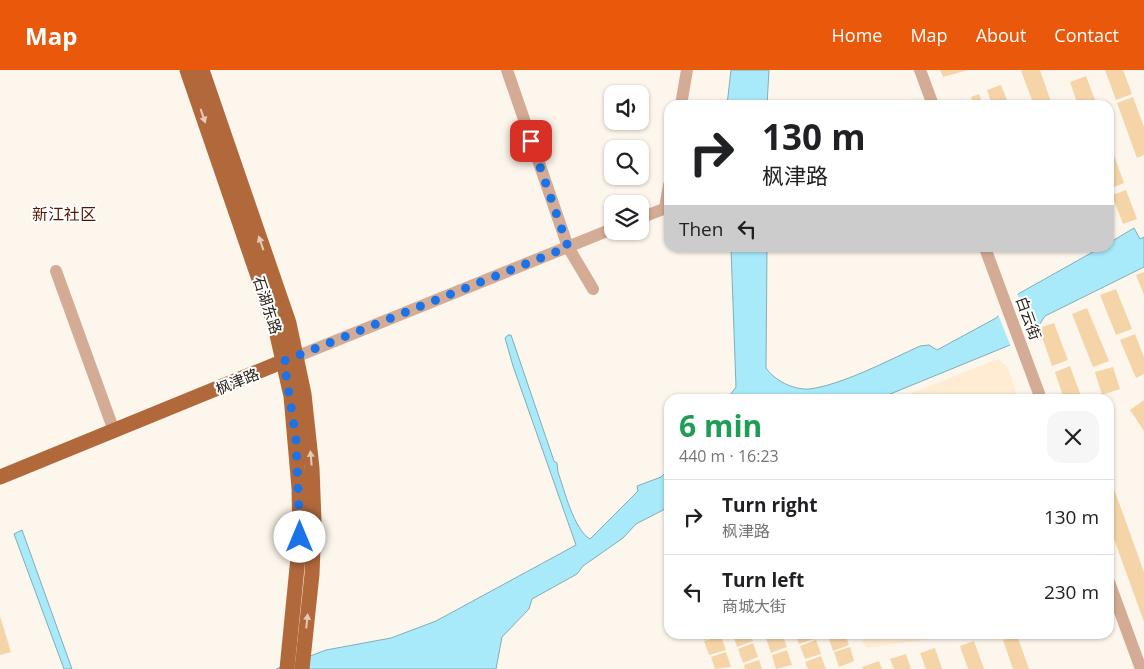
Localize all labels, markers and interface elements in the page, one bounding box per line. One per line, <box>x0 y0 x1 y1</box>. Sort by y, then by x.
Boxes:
text: Map <box>25 19 77 52</box>
text: Home <box>832 23 882 47</box>
text: Map <box>910 23 948 47</box>
text: About <box>976 23 1026 47</box>
text: Contact <box>1054 23 1119 47</box>
map controls <box>604 85 649 240</box>
button: sound <box>604 85 649 130</box>
one-way arrow <box>199 109 207 124</box>
text: 130 m <box>762 113 866 160</box>
pin <box>510 120 552 162</box>
icon: right <box>679 120 744 185</box>
icon: arrive <box>517 127 545 155</box>
button: search <box>604 140 649 185</box>
text: 枫津路 <box>762 160 828 190</box>
button: layers <box>604 195 649 240</box>
district label: 新江社区 <box>32 203 96 225</box>
icon: left <box>733 215 761 243</box>
text: Then <box>679 216 723 242</box>
one-way arrow <box>257 235 265 250</box>
street label: 石湖东路 <box>249 273 287 337</box>
street label: 白云街 <box>1012 293 1046 343</box>
street label: 枫津路 <box>212 363 262 399</box>
text: 6 min <box>679 405 762 446</box>
button: close <box>1047 411 1099 463</box>
text: 440 m · 16:23 <box>679 445 779 467</box>
one-way arrow <box>307 450 315 466</box>
text: Turn right <box>722 492 817 518</box>
icon: right <box>679 503 707 531</box>
text: 130 m <box>1044 504 1099 530</box>
position arrow <box>273 510 325 562</box>
text: 枫津路 <box>722 520 770 542</box>
text: Turn left <box>722 567 804 593</box>
icon: left <box>679 578 707 606</box>
text: 230 m <box>1044 579 1099 605</box>
text: 商城大街 <box>722 595 786 617</box>
one-way arrow <box>303 612 311 628</box>

